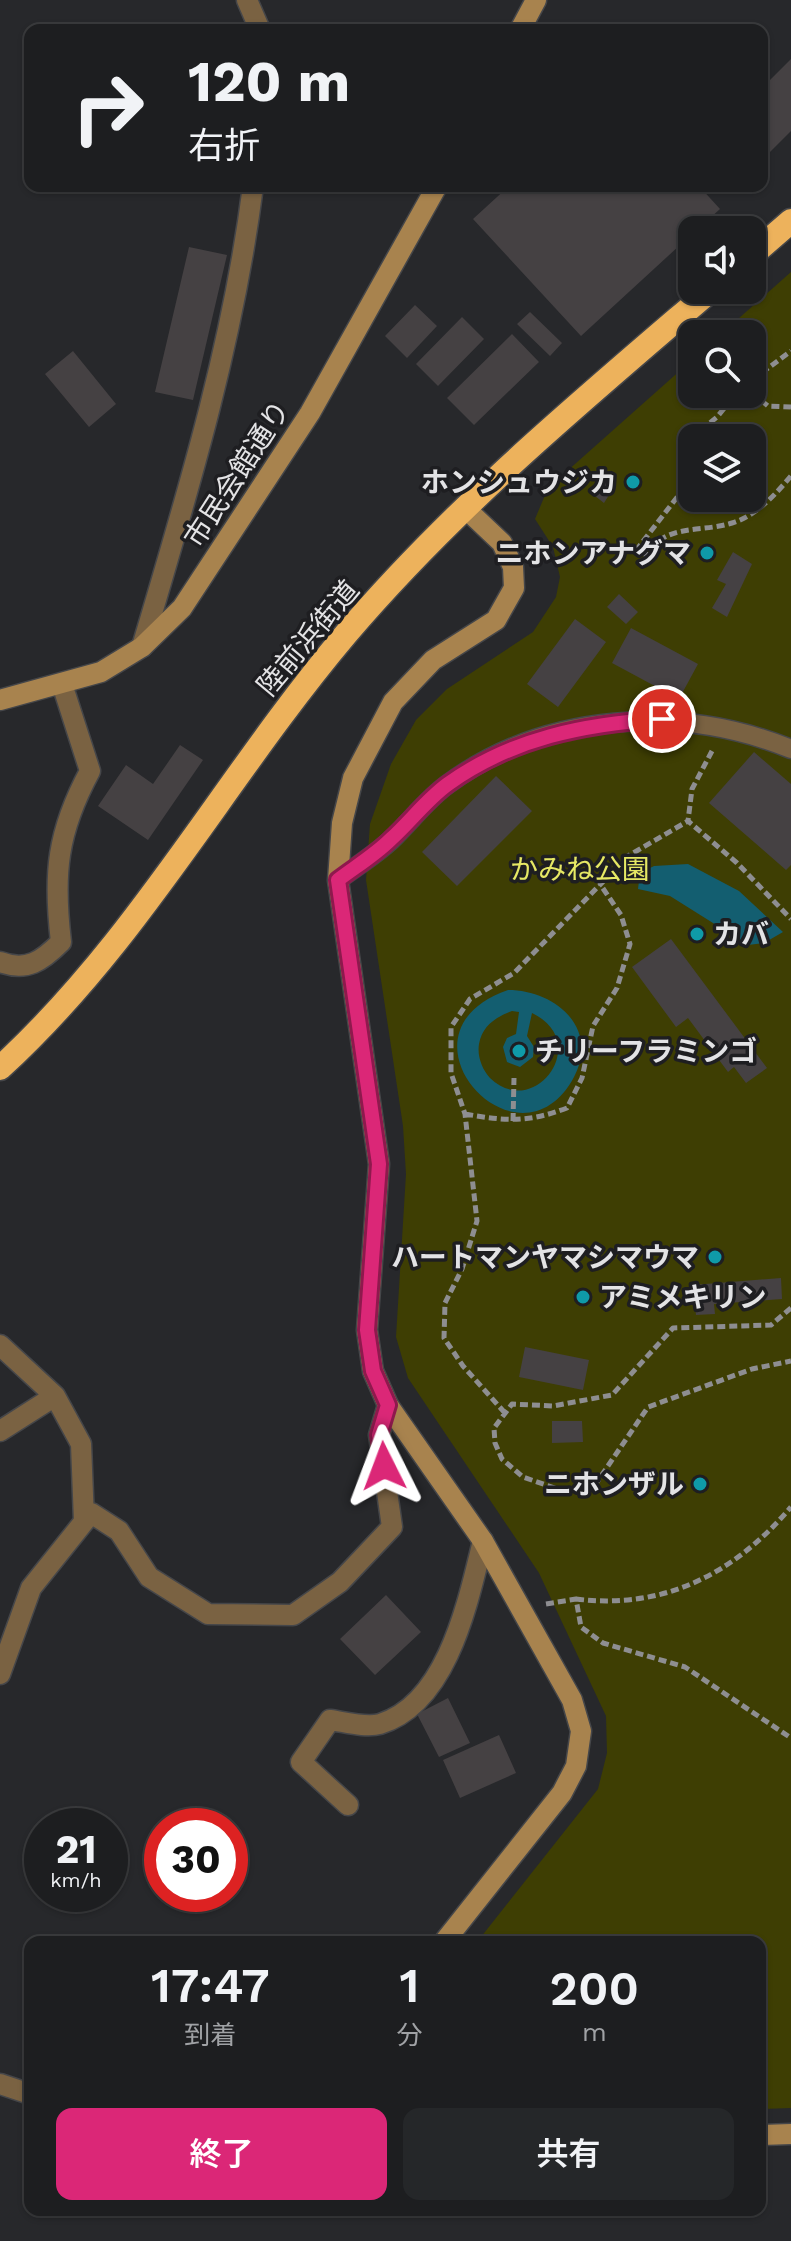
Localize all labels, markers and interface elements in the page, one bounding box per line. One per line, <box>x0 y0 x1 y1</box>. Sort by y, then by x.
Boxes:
text: 120 m <box>188 49 350 115</box>
icon: right <box>56 56 160 160</box>
text: 右折 <box>188 125 260 167</box>
map controls <box>678 216 766 512</box>
button: sound <box>678 216 766 304</box>
button: search <box>678 320 766 408</box>
street label: 市民会館通り <box>177 395 297 553</box>
button: layers <box>678 424 766 512</box>
place label: ホンシュウジカ <box>421 466 617 499</box>
marker: ホンシュウジカ <box>624 473 642 491</box>
place label: ニホンアナグマ <box>496 537 691 570</box>
marker: ニホンアナグマ <box>698 544 716 562</box>
street label: 陸前浜街道 <box>250 574 366 702</box>
pin <box>628 685 696 753</box>
icon: arrive <box>640 697 684 741</box>
park label: かみね公園 <box>510 853 650 886</box>
place label: カバ <box>713 918 769 951</box>
marker: カバ <box>688 925 706 943</box>
place label: チリーフラミンゴ <box>535 1035 757 1068</box>
marker: チリーフラミンゴ <box>510 1042 528 1060</box>
place label: ハートマンヤマシマウマ <box>391 1241 699 1274</box>
marker: ハートマンヤマシマウマ <box>706 1248 724 1266</box>
place label: アミメキリン <box>599 1281 766 1314</box>
marker: アミメキリン <box>574 1288 592 1306</box>
position arrow <box>342 1424 426 1508</box>
place label: ニホンザル <box>544 1468 684 1501</box>
marker: ニホンザル <box>691 1475 709 1493</box>
speed limit sign: 30 <box>144 1808 248 1912</box>
text: 21 <box>55 1826 97 1873</box>
text: km/h <box>50 1868 102 1892</box>
text: 17:47 <box>151 1957 270 2014</box>
text: 1 <box>400 1957 420 2014</box>
text: 200 <box>550 1960 639 2017</box>
text: m <box>582 2017 607 2047</box>
text: 到着 <box>184 2020 236 2050</box>
text: 分 <box>397 2020 423 2050</box>
button: 終了 <box>56 2108 387 2200</box>
button: 共有 <box>403 2108 734 2200</box>

